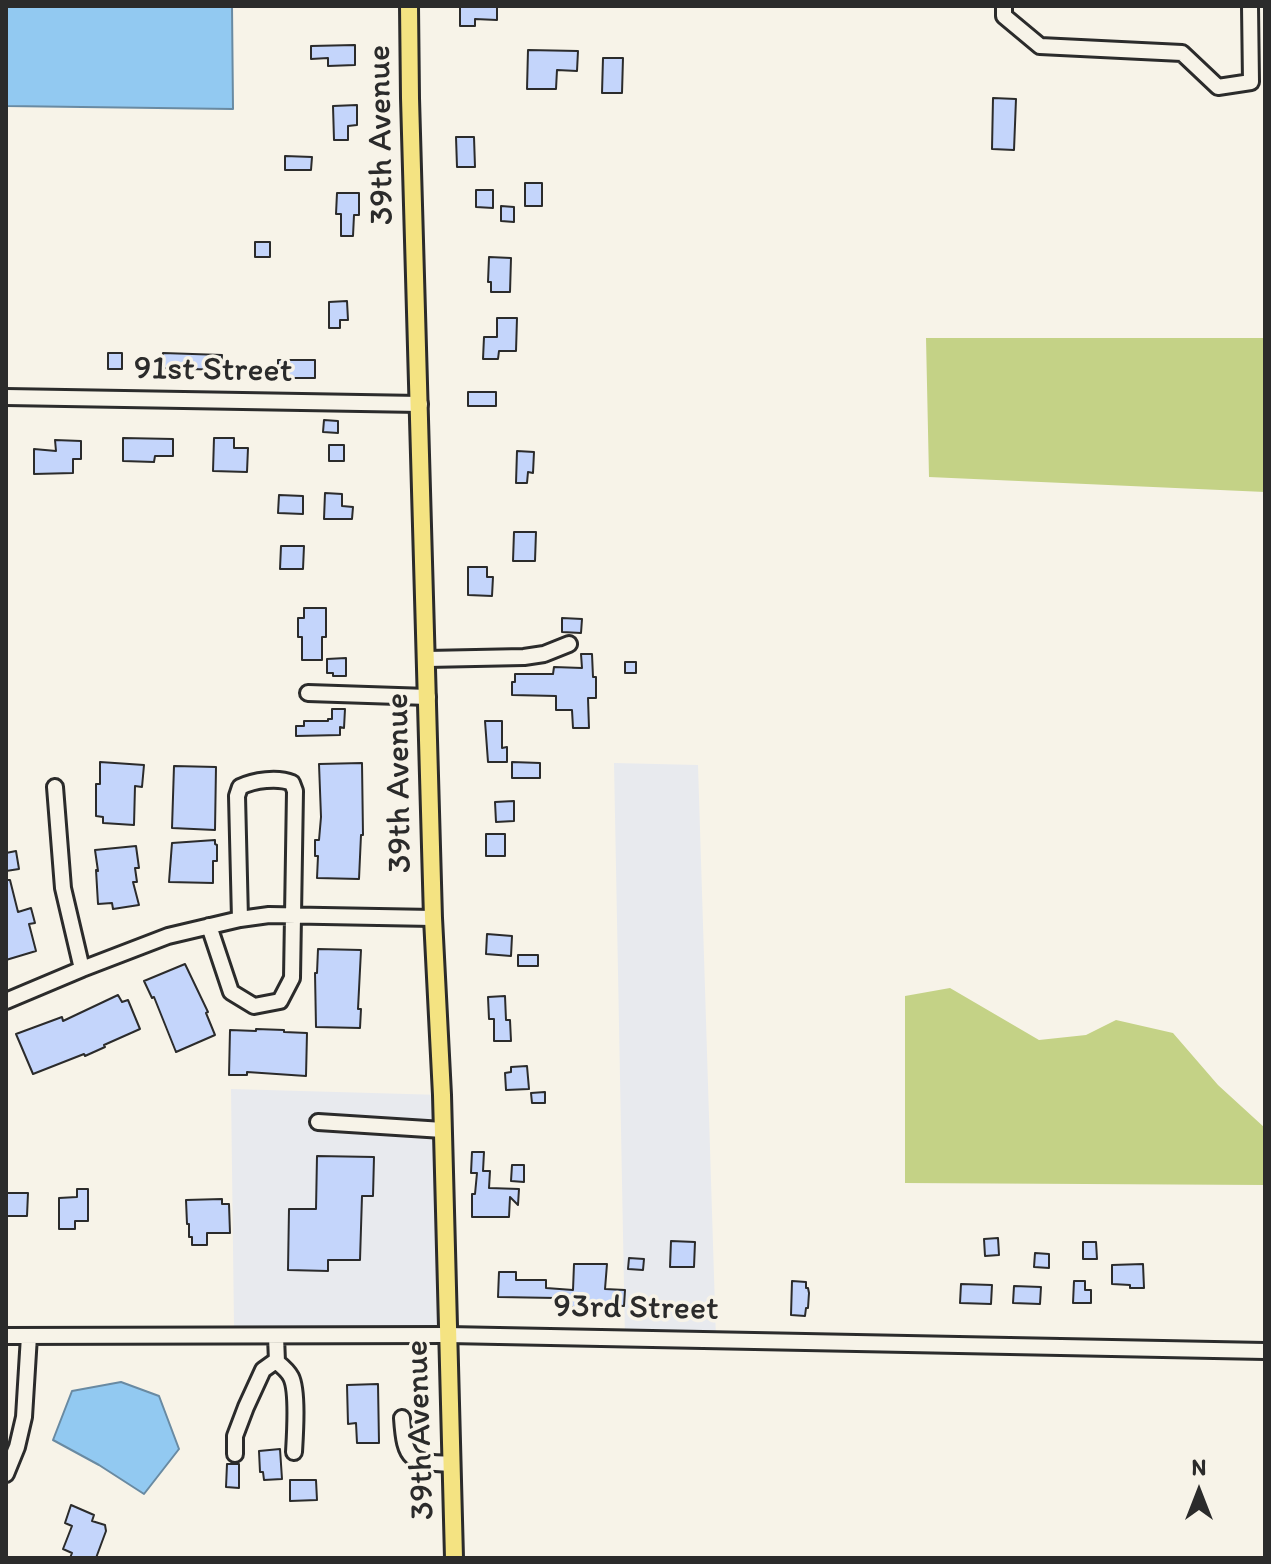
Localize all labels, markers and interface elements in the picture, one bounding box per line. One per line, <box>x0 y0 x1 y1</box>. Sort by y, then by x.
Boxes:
street label: 39th Avenue <box>360 44 404 226</box>
street label: 91st Street <box>133 349 293 393</box>
street label: 39th Avenue <box>378 692 422 874</box>
street label: 93rd Street <box>553 1287 719 1331</box>
street label: 39th Avenue <box>397 1339 445 1521</box>
north arrow <box>1159 1452 1239 1532</box>
text: N <box>1192 1454 1206 1481</box>

